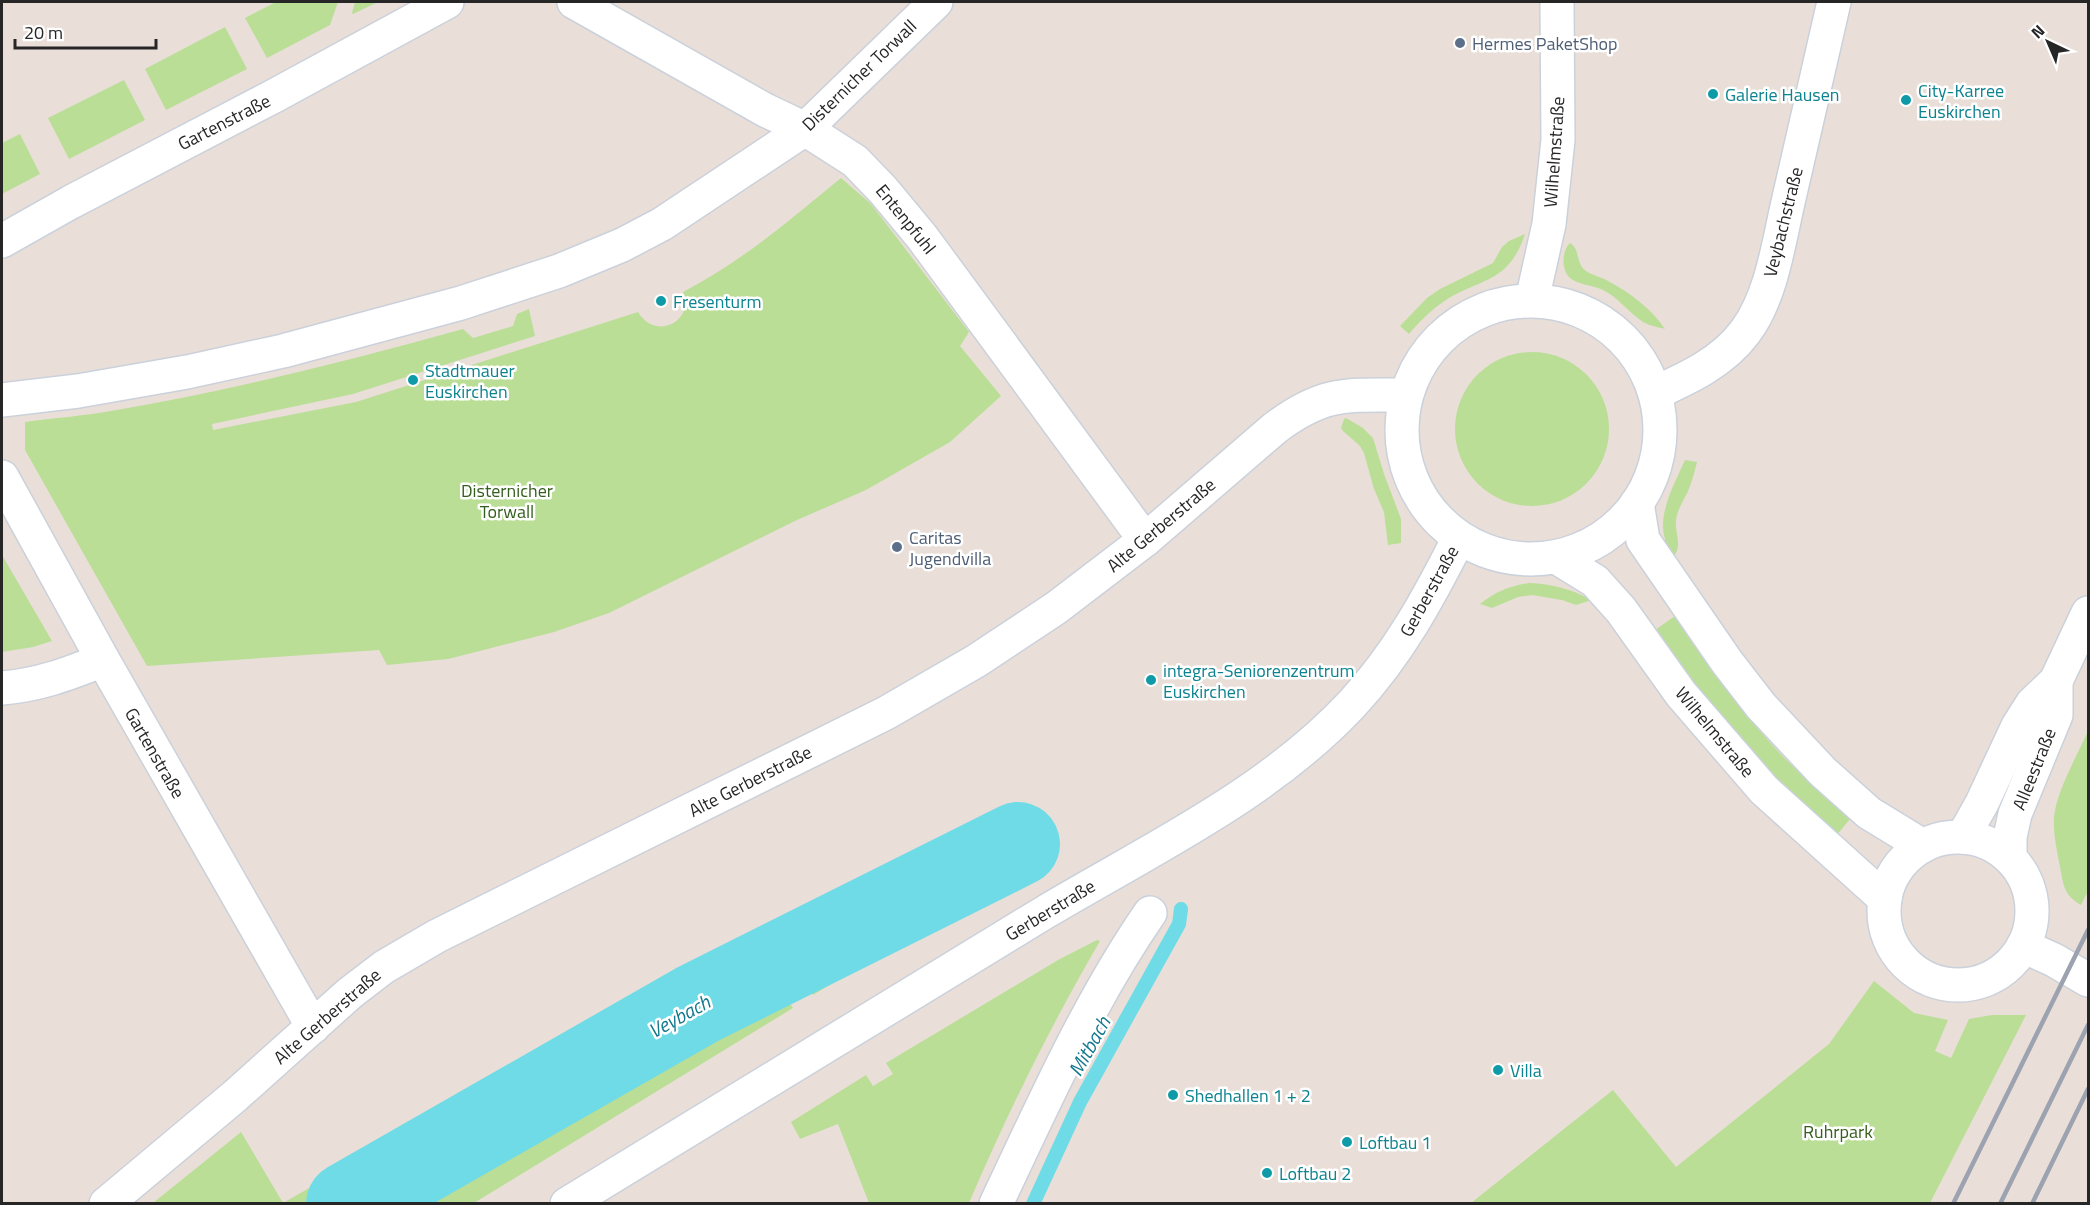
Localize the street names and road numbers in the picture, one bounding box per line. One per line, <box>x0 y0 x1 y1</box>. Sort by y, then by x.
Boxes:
street label: Disternicher Torwall <box>795 13 923 137</box>
street label: Gartenstraße <box>173 87 275 157</box>
street label: Wilhelmstraße <box>1537 96 1571 208</box>
street label: Veybachstraße <box>1756 164 1810 280</box>
street label: Entenpfuhl <box>869 178 943 260</box>
street label: Alte Gerberstraße <box>1101 471 1221 579</box>
street label: Gerberstraße <box>1393 540 1465 642</box>
street label: Wilhelmstraße <box>1669 681 1761 783</box>
street label: Gartenstraße <box>118 703 192 803</box>
street label: Alleestraße <box>2005 724 2063 814</box>
street label: Alte Gerberstraße <box>684 738 816 824</box>
street label: Gerberstraße <box>1000 873 1100 947</box>
street label: Alte Gerberstraße <box>267 962 387 1070</box>

